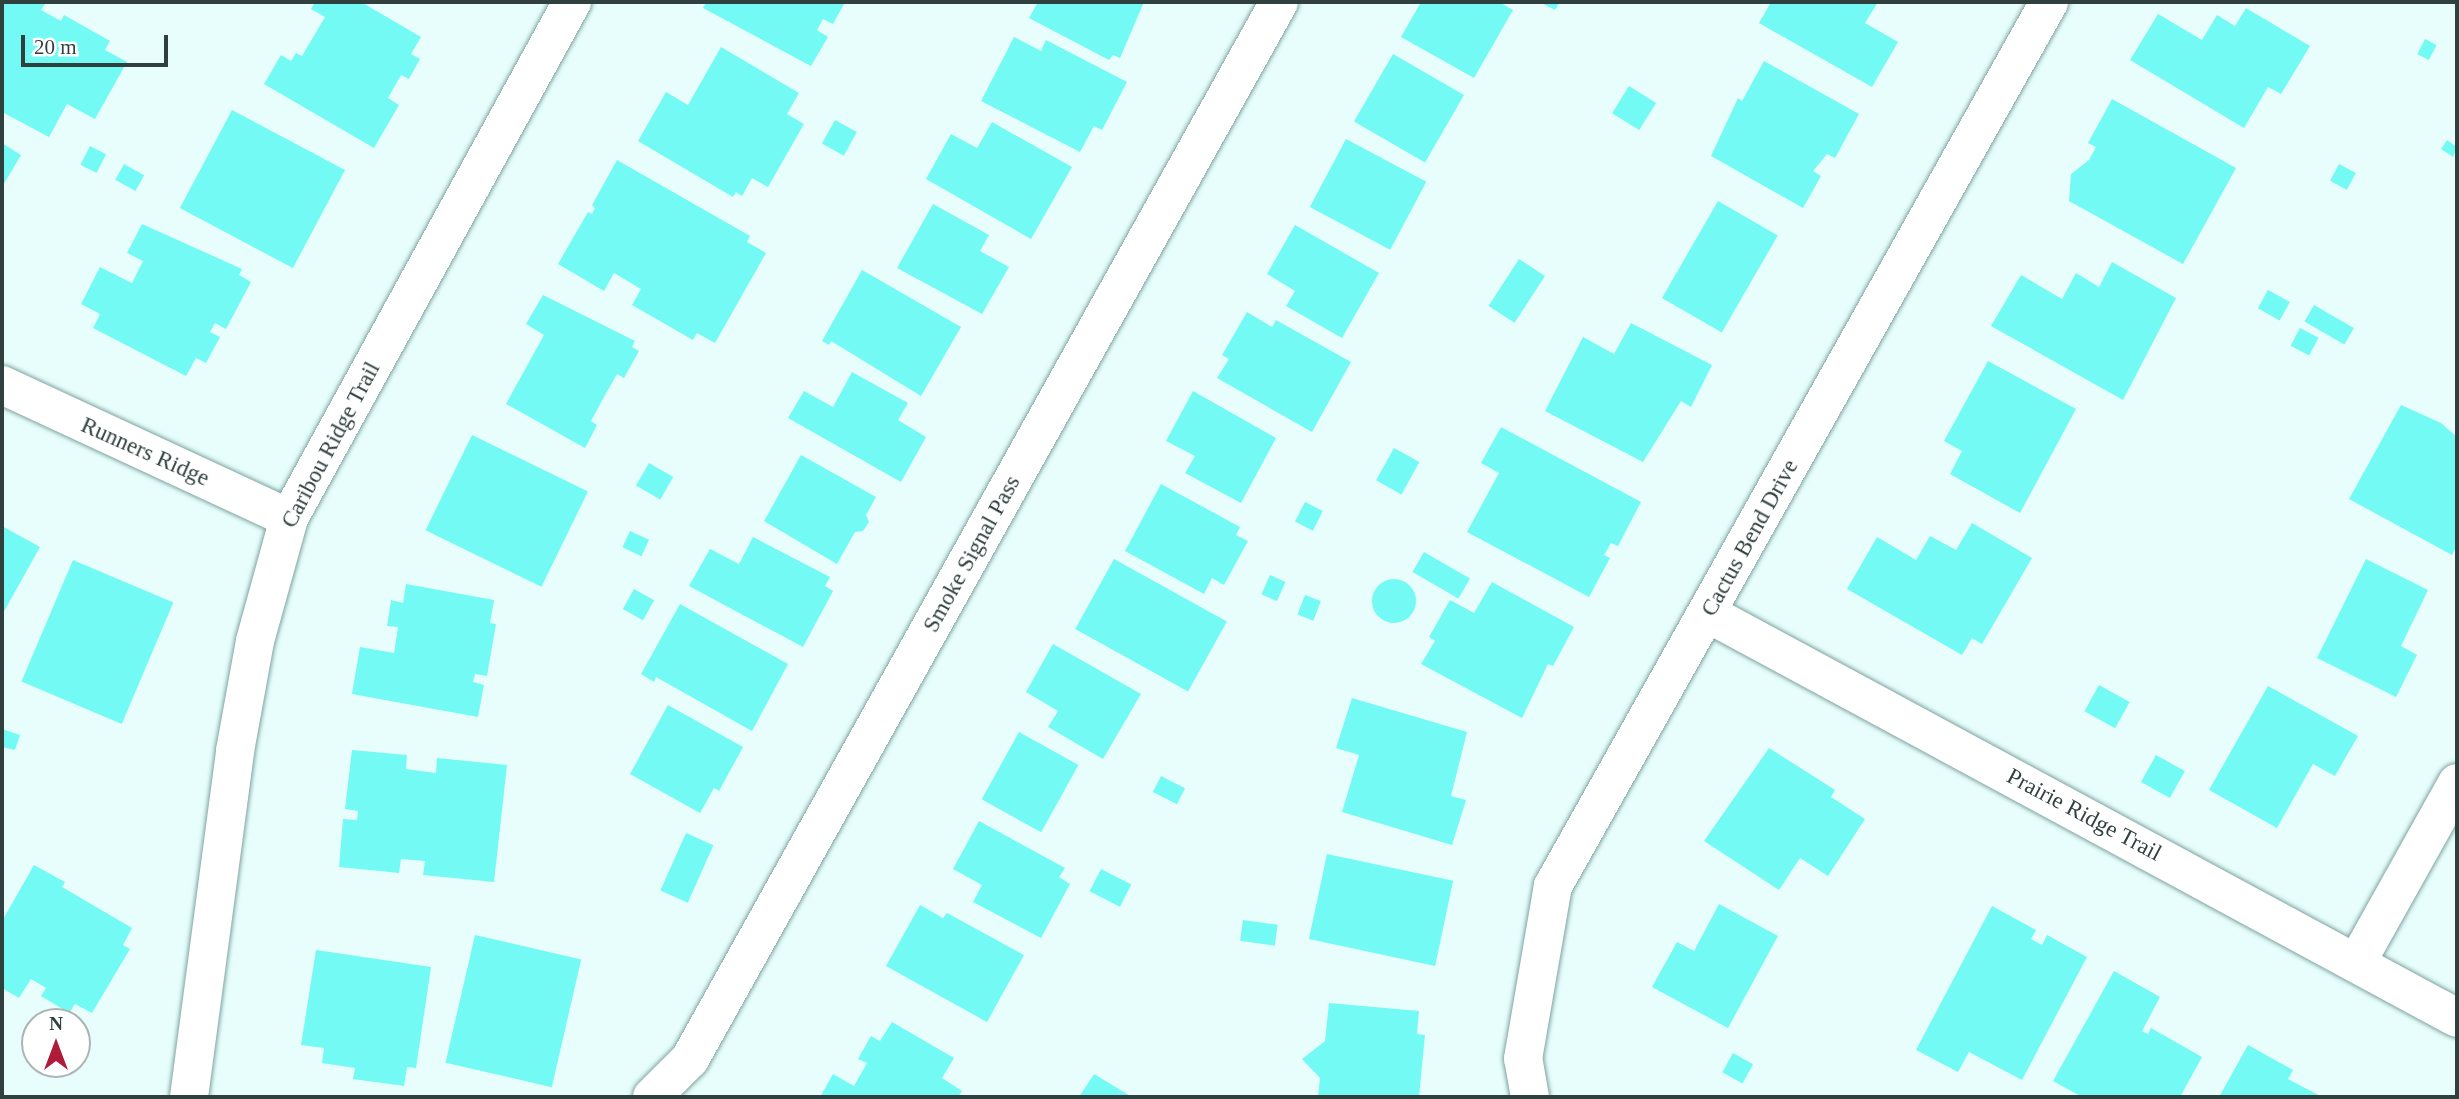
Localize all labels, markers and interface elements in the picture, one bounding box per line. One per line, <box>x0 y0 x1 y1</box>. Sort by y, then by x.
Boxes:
scale bar <box>24 21 172 65</box>
text: 20 m <box>34 35 77 59</box>
street label: Caribou Ridge Trail <box>276 357 386 533</box>
street label: Runners Ridge <box>77 411 213 493</box>
street label: Cactus Bend Drive <box>1696 455 1804 621</box>
street label: Smoke Signal Pass <box>917 471 1027 637</box>
street label: Prairie Ridge Trail <box>2002 763 2166 867</box>
north arrow <box>21 1008 91 1078</box>
text: N <box>49 1013 63 1034</box>

